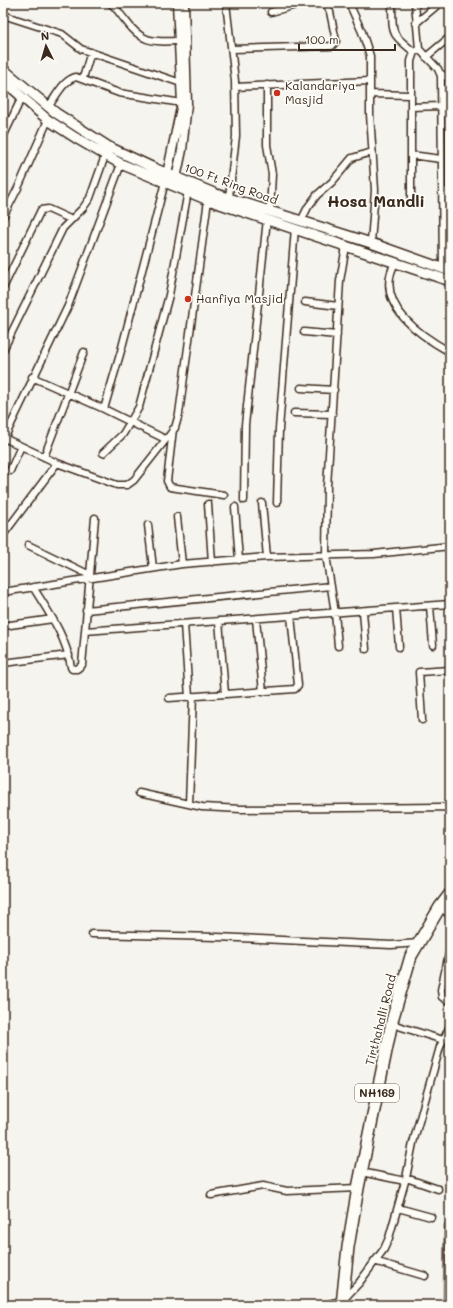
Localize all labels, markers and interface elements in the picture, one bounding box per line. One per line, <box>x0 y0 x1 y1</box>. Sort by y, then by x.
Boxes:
north arrow <box>26 26 66 66</box>
scale bar <box>299 26 395 52</box>
text: N <box>40 28 50 43</box>
text: 100 m <box>305 31 339 47</box>
place label: Kalandariya Masjid <box>285 77 355 107</box>
marker: Kalandariya Masjid <box>272 88 282 98</box>
street label: 100 Ft Ring Road <box>182 159 281 208</box>
district label: Hosa Mandli <box>327 190 425 211</box>
place label: Hanfiya Masjid <box>196 290 283 306</box>
marker: Hanfiya Masjid <box>183 294 193 304</box>
street label: Tirthahalli Road <box>361 972 399 1067</box>
road number: NH169 <box>355 1084 399 1102</box>

